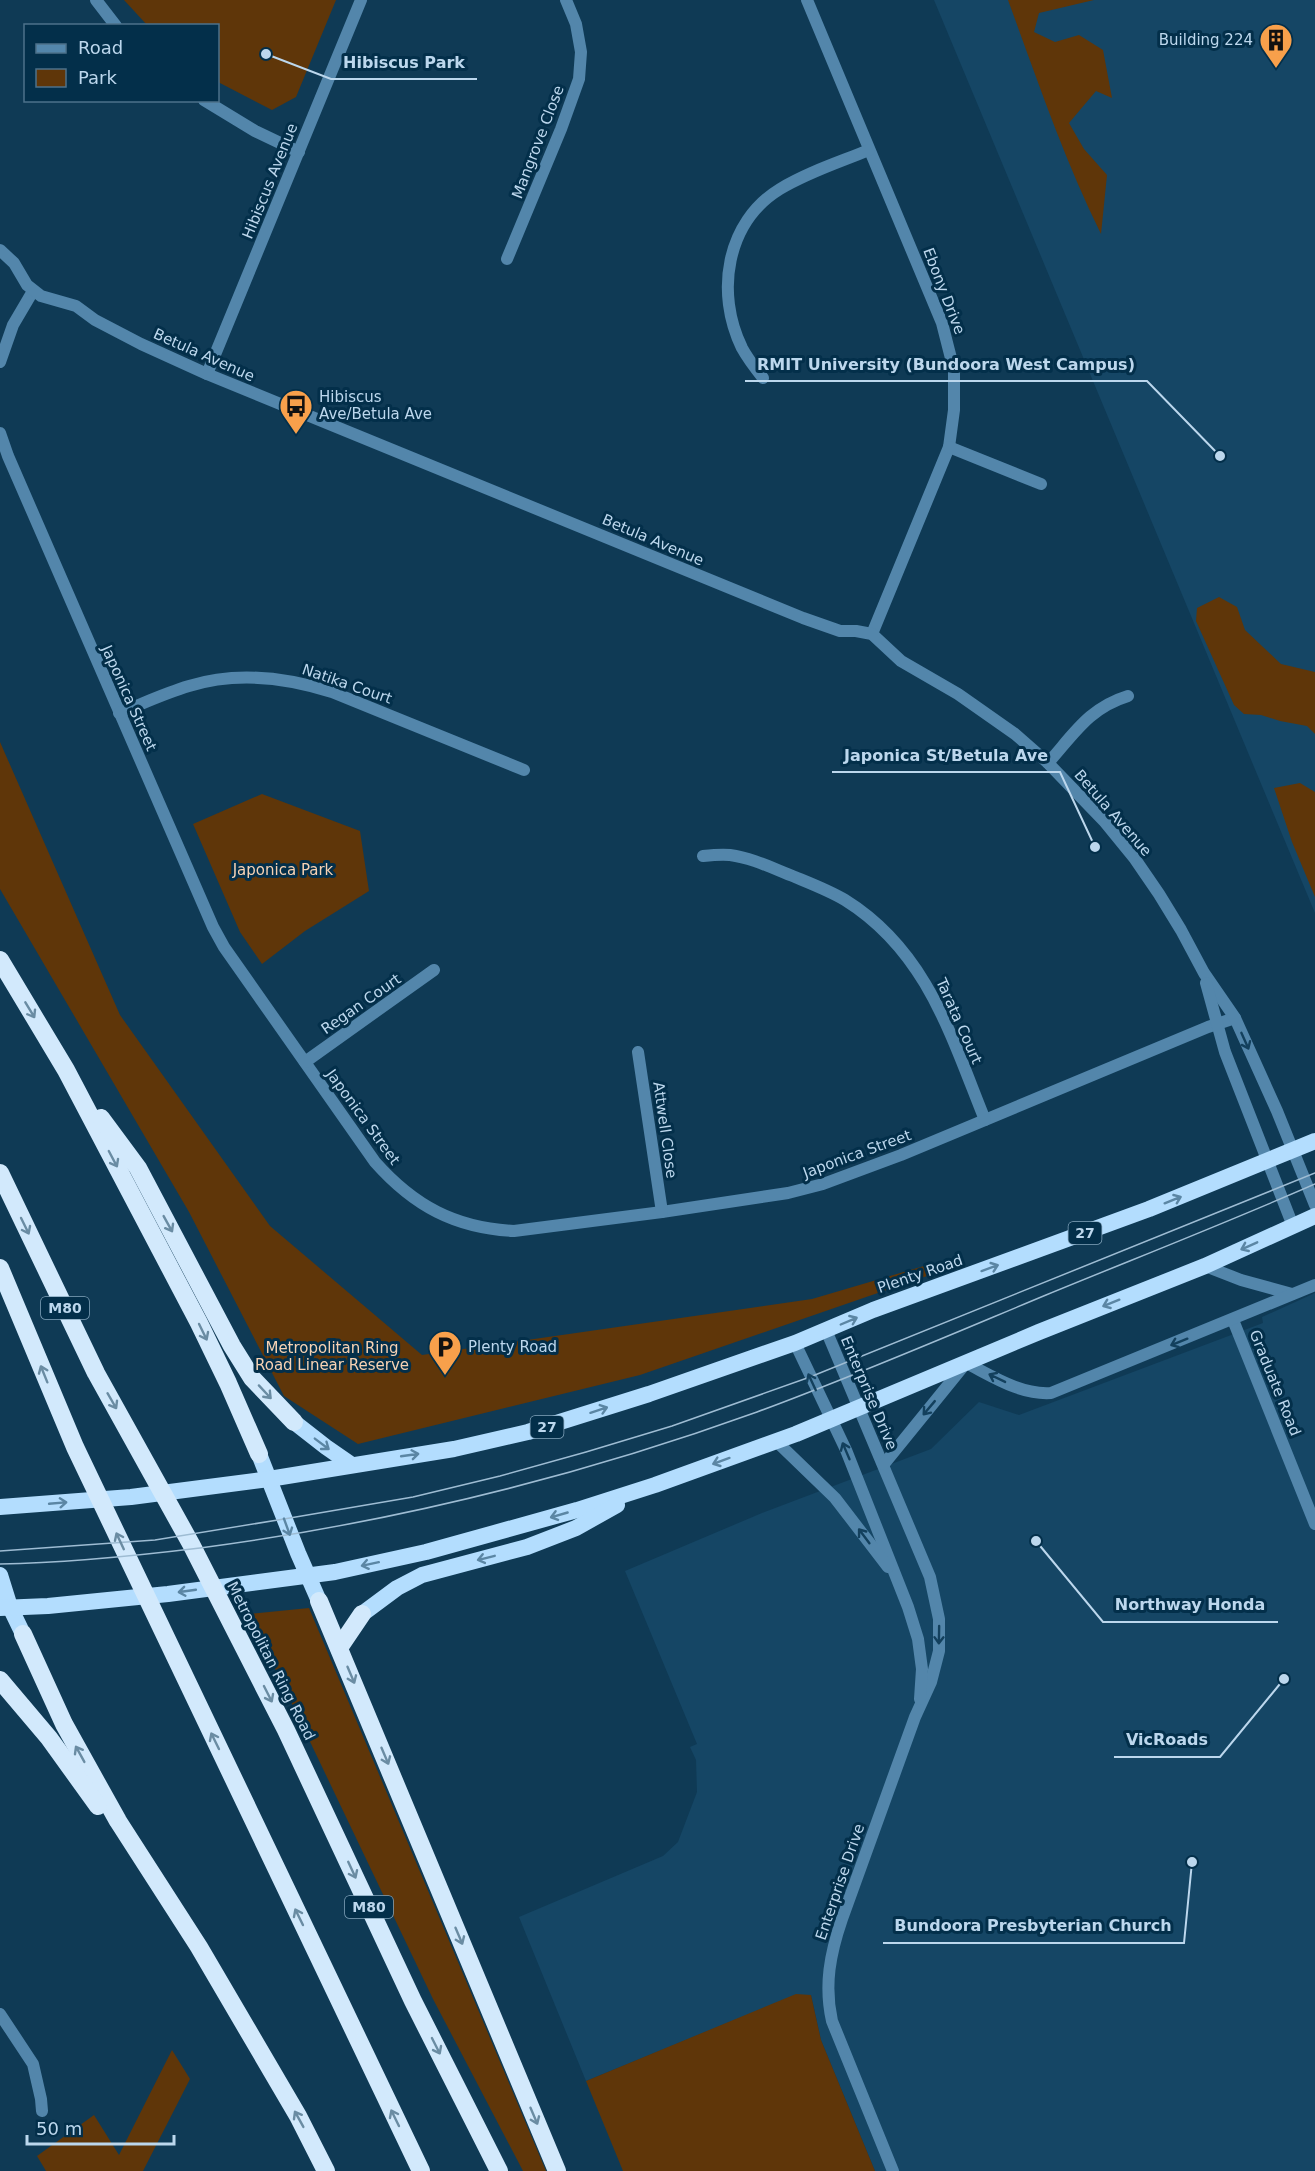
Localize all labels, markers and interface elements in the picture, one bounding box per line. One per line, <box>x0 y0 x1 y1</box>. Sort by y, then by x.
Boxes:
building icon: Building 224 <box>1258 22 1294 69</box>
legend <box>24 24 219 102</box>
place label: Building 224 <box>1159 31 1253 49</box>
text: Road <box>78 37 123 58</box>
callout: Hibiscus Park <box>331 45 477 79</box>
text: Hibiscus Park <box>343 53 465 72</box>
text: Park <box>78 67 117 88</box>
street label: Mangrove Close <box>508 83 568 201</box>
street label: Hibiscus Avenue <box>239 121 301 241</box>
street label: Ebony Drive <box>919 245 969 337</box>
street label: Betula Avenue <box>151 325 257 385</box>
callout: RMIT University (Bundoora West Campus) <box>745 347 1147 381</box>
text: RMIT University (Bundoora West Campus) <box>757 355 1135 374</box>
bus stop icon: Hibiscus Ave/Betula Ave <box>278 388 314 435</box>
place label: Hibiscus Ave/Betula Ave <box>319 388 432 423</box>
street label: Betula Avenue <box>599 510 707 570</box>
street label: Japonica Street <box>97 641 160 754</box>
street label: Natika Court <box>300 660 394 708</box>
callout: Japonica St/Betula Ave <box>832 738 1060 772</box>
text: Japonica St/Betula Ave <box>843 746 1048 765</box>
street label: Betula Avenue <box>1071 766 1155 860</box>
park label: Japonica Park <box>232 861 334 879</box>
street label: Regan Court <box>318 970 404 1038</box>
street label: Tarata Court <box>932 974 986 1067</box>
one-way arrow <box>24 1001 36 1018</box>
one-way arrow <box>1240 1031 1252 1049</box>
street label: Japonica Street <box>322 1065 404 1168</box>
street label: Attwell Close <box>649 1081 681 1179</box>
street label: Japonica Street <box>800 1126 914 1182</box>
one-way arrow <box>108 1150 119 1168</box>
one-way arrow <box>1163 1194 1182 1205</box>
one-way arrow <box>163 1214 174 1232</box>
one-way arrow <box>20 1216 32 1234</box>
road number: 27 <box>1068 1222 1102 1244</box>
one-way arrow <box>1240 1241 1258 1252</box>
street label: Plenty Road <box>875 1251 965 1297</box>
one-way arrow <box>981 1262 999 1273</box>
road number: M80 <box>41 1297 89 1319</box>
one-way arrow <box>1103 1298 1121 1309</box>
one-way arrow <box>839 1314 857 1326</box>
one-way arrow <box>198 1323 210 1341</box>
street label: Graduate Road <box>1246 1327 1304 1439</box>
parking icon: Plenty Road <box>427 1329 463 1376</box>
street label: Enterprise Drive <box>837 1333 901 1453</box>
one-way arrow <box>1170 1337 1189 1348</box>
place label: Plenty Road <box>468 1338 557 1356</box>
park label: Metropolitan Ring Road Linear Reserve <box>255 1339 409 1374</box>
one-way arrow <box>38 1366 49 1384</box>
one-way arrow <box>989 1372 1007 1384</box>
one-way arrow <box>805 1373 817 1391</box>
one-way arrow <box>258 1384 272 1399</box>
one-way arrow <box>106 1392 118 1409</box>
one-way arrow <box>922 1400 936 1415</box>
one-way arrow <box>589 1404 608 1415</box>
road number: 27 <box>530 1416 564 1438</box>
one-way arrow <box>314 1438 330 1450</box>
one-way arrow <box>840 1442 851 1460</box>
one-way arrow <box>400 1450 419 1461</box>
one-way arrow <box>712 1457 731 1468</box>
one-way arrow <box>48 1497 68 1508</box>
one-way arrow <box>550 1510 569 1522</box>
one-way arrow <box>283 1517 294 1536</box>
one-way arrow <box>858 1528 871 1544</box>
one-way arrow <box>113 1532 125 1550</box>
one-way arrow <box>477 1552 496 1564</box>
one-way arrow <box>361 1559 380 1571</box>
street label: Metropolitan Ring Road <box>223 1579 319 1743</box>
one-way arrow <box>178 1586 197 1597</box>
callout: Northway Honda <box>1103 1588 1278 1622</box>
text: Northway Honda <box>1115 1595 1265 1614</box>
one-way arrow <box>933 1624 945 1644</box>
one-way arrow <box>346 1665 357 1684</box>
one-way arrow <box>262 1685 274 1703</box>
callout: VicRoads <box>1114 1723 1220 1757</box>
text: VicRoads <box>1126 1730 1208 1749</box>
one-way arrow <box>208 1733 220 1751</box>
one-way arrow <box>74 1745 85 1763</box>
one-way arrow <box>380 1747 391 1765</box>
street label: Enterprise Drive <box>812 1821 868 1943</box>
one-way arrow <box>347 1861 358 1879</box>
road number: M80 <box>345 1896 393 1918</box>
one-way arrow <box>292 1909 304 1927</box>
callout: Bundoora Presbyterian Church <box>883 1909 1184 1943</box>
text: Bundoora Presbyterian Church <box>894 1916 1172 1935</box>
one-way arrow <box>454 1927 465 1945</box>
one-way arrow <box>431 2037 442 2055</box>
one-way arrow <box>529 2107 540 2125</box>
scale bar <box>27 2108 174 2146</box>
one-way arrow <box>389 2110 401 2128</box>
one-way arrow <box>293 2111 305 2128</box>
text: 50 m <box>36 2118 82 2139</box>

